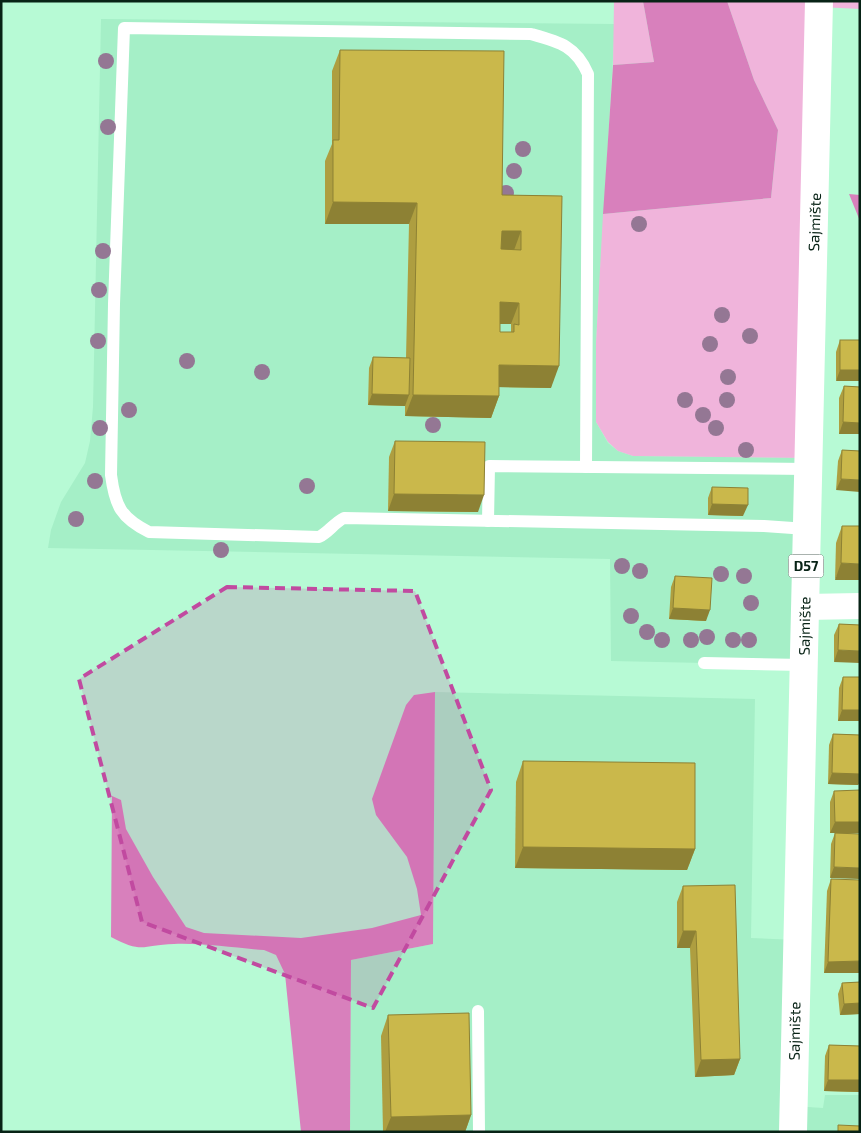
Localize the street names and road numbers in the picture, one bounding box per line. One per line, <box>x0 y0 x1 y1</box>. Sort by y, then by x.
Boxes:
street label: Sajmište <box>804 192 825 252</box>
road number: D57 <box>788 554 824 578</box>
street label: Sajmište <box>794 597 815 655</box>
street label: Sajmište <box>784 1002 805 1060</box>

